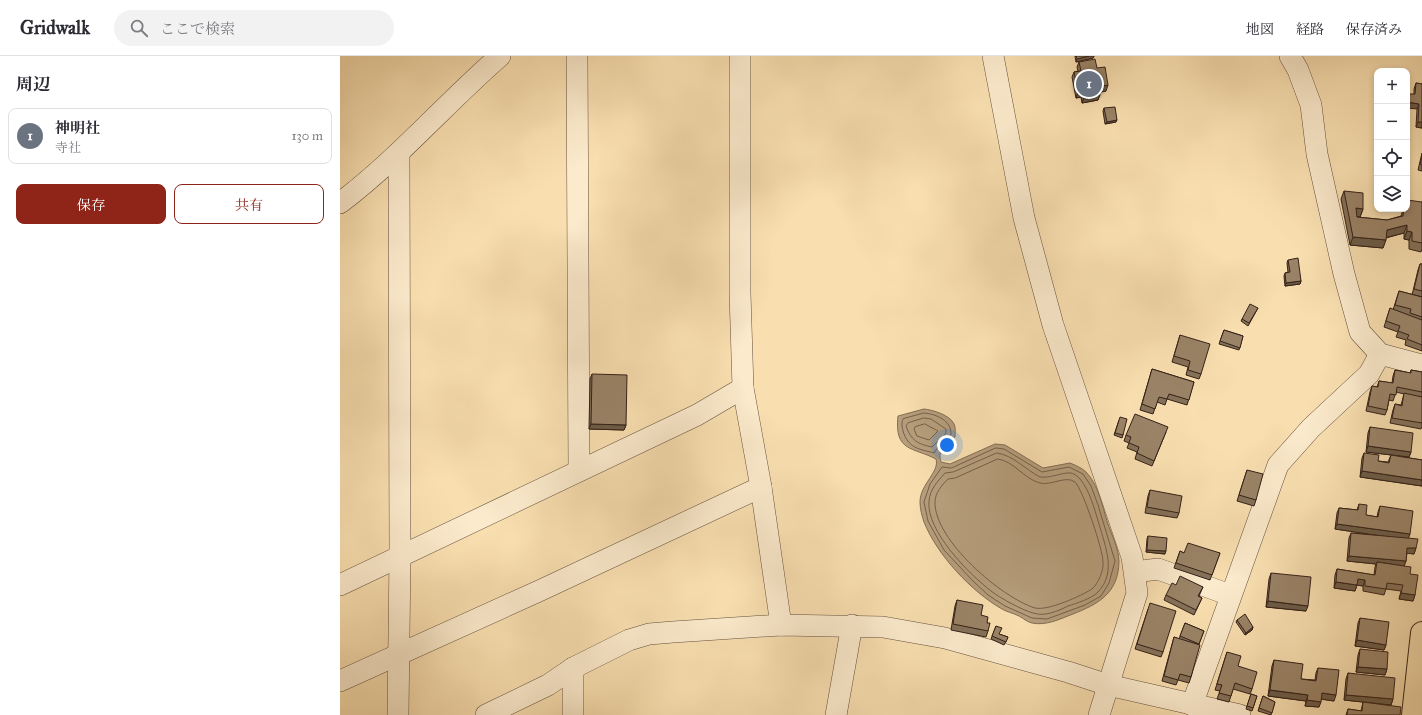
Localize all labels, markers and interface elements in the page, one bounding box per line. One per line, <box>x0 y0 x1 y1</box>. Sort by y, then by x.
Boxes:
search box <box>114 10 394 46</box>
text: Gridwalk <box>20 16 90 39</box>
icon: search <box>128 17 150 39</box>
text: ここで検索 <box>160 20 235 38</box>
text: 地図 <box>1246 21 1274 38</box>
text: 経路 <box>1296 21 1324 38</box>
text: 保存済み <box>1346 21 1402 38</box>
map controls <box>1374 68 1410 212</box>
button: + <box>1374 68 1410 104</box>
pin: 1 <box>1076 69 1102 99</box>
text: 周辺 <box>16 74 50 95</box>
button: − <box>1374 104 1410 140</box>
text: 神明社 <box>55 119 100 137</box>
text: 1 <box>27 128 33 144</box>
text: 130 m <box>291 128 323 144</box>
text: 寺社 <box>55 140 81 156</box>
button: locate <box>1374 140 1410 176</box>
button: layers <box>1374 176 1410 212</box>
button: 保存 <box>16 184 166 224</box>
button: 共有 <box>174 184 324 224</box>
your location <box>937 435 957 455</box>

